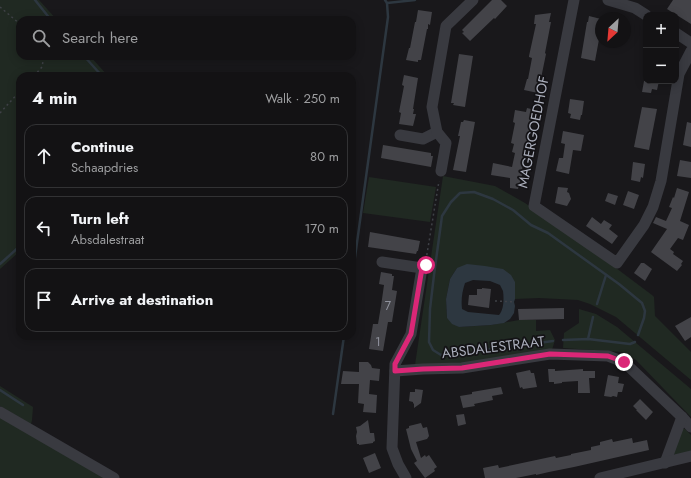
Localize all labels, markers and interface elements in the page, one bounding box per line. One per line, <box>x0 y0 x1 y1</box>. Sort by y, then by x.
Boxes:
north arrow <box>595 12 631 48</box>
map controls <box>643 12 679 84</box>
button: + <box>643 12 679 48</box>
search box <box>16 16 356 60</box>
icon: search <box>30 27 52 49</box>
text: Search here <box>62 27 138 49</box>
button: − <box>643 48 679 84</box>
street label: MAGERGOEDHOF <box>512 74 554 190</box>
text: 4 min <box>32 86 77 110</box>
text: Walk · 250 m <box>265 89 340 108</box>
text: Continue <box>71 136 134 158</box>
icon: ahead <box>33 145 55 167</box>
text: 80 m <box>310 147 339 166</box>
text: Schaapdries <box>71 158 138 177</box>
text: Turn left <box>71 208 129 230</box>
icon: left <box>33 217 55 239</box>
text: 170 m <box>304 219 339 238</box>
text: Absdalestraat <box>71 230 144 249</box>
route start <box>417 256 435 274</box>
icon: arrive <box>33 289 55 311</box>
text: Arrive at destination <box>71 289 213 311</box>
house number: 7 <box>385 297 392 315</box>
street label: ABSDALESTRAAT <box>440 331 546 363</box>
house number: 1 <box>375 333 381 351</box>
route end <box>615 353 633 371</box>

